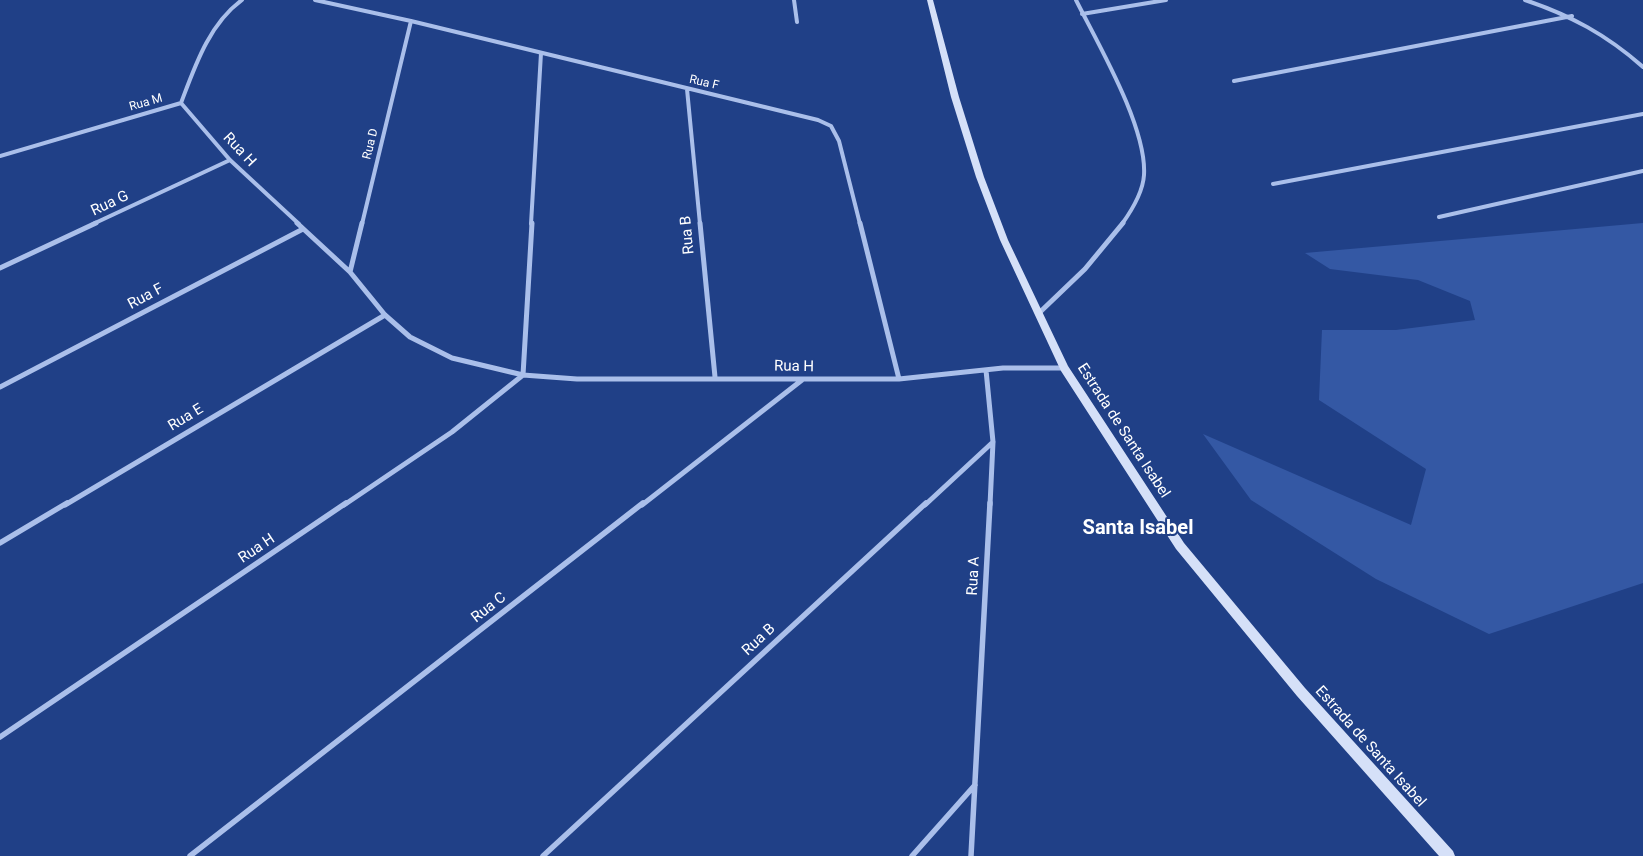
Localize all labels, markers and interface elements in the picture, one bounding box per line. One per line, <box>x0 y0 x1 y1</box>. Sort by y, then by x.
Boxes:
street label: Rua F <box>688 73 720 93</box>
street label: Rua M <box>128 91 164 115</box>
street label: Rua D <box>360 127 382 161</box>
street label: Rua H <box>219 129 259 171</box>
street label: Rua G <box>88 187 132 221</box>
street label: Rua B <box>677 215 699 255</box>
street label: Rua F <box>125 280 167 314</box>
street label: Rua H <box>774 358 814 376</box>
street label: Estrada de Santa Isabel <box>1073 360 1173 502</box>
street label: Rua E <box>165 401 207 435</box>
district label: Santa Isabel <box>1083 517 1193 541</box>
street label: Rua H <box>235 530 279 568</box>
street label: Rua A <box>964 556 984 596</box>
street label: Rua C <box>468 589 510 627</box>
street label: Rua B <box>739 620 779 660</box>
street label: Estrada de Santa Isabel <box>1311 683 1429 811</box>

